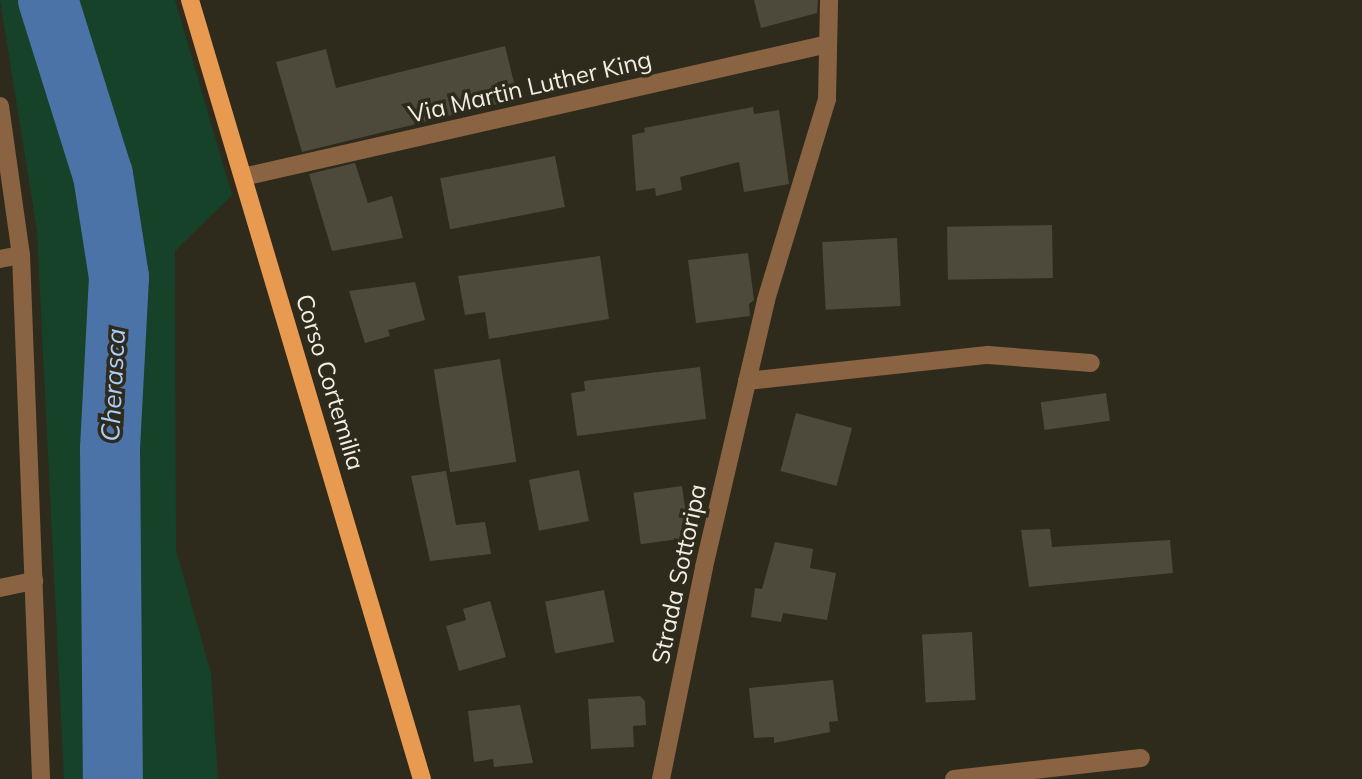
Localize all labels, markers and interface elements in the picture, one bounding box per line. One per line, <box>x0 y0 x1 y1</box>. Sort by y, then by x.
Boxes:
street label: Via Martin Luther King <box>406 45 654 129</box>
street label: Corso Cortemilia <box>290 291 370 473</box>
water label: Cherasca <box>94 328 132 442</box>
street label: Strada Sottoripa <box>646 481 712 667</box>

